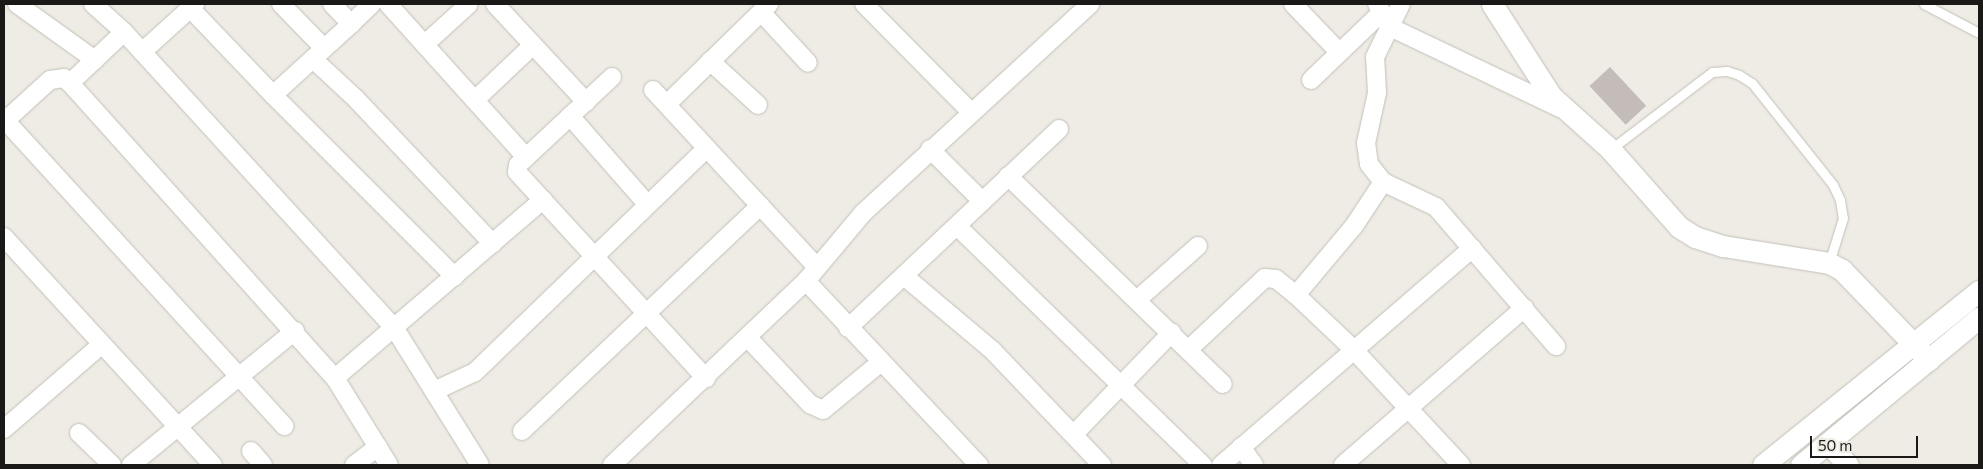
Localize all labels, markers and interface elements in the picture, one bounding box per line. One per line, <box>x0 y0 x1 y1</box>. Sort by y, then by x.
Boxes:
scale bar <box>1813 426 1920 458</box>
text: 50 m <box>1818 436 1852 454</box>

